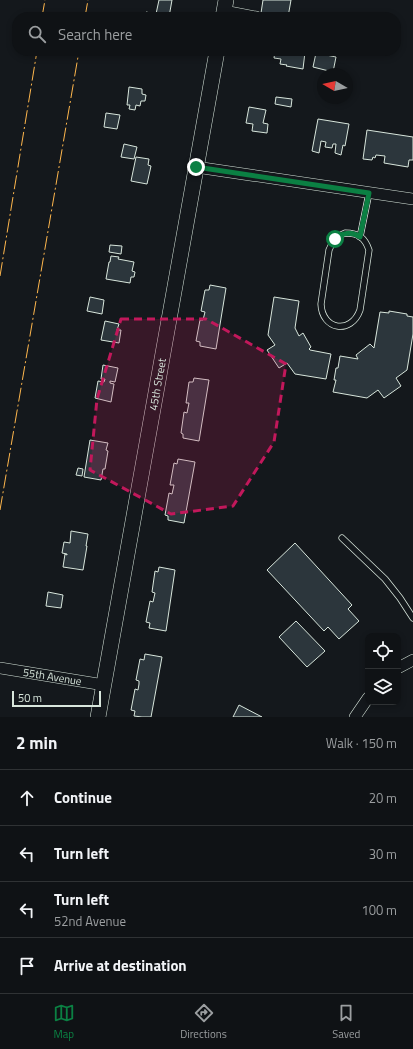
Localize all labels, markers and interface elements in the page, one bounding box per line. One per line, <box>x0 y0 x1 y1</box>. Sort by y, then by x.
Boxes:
search box <box>12 12 401 56</box>
icon: search <box>26 23 48 45</box>
text: Search here <box>58 23 132 46</box>
north arrow <box>317 68 353 104</box>
route end <box>187 158 205 176</box>
route start <box>326 230 344 248</box>
street label: 45th Street <box>145 357 170 412</box>
map controls <box>365 633 401 705</box>
button: locate <box>365 633 401 669</box>
street label: 55th Avenue <box>22 664 83 689</box>
button: layers <box>365 669 401 705</box>
scale bar <box>12 689 101 708</box>
text: 50 m <box>18 690 42 706</box>
text: 2 min <box>16 730 57 756</box>
text: Walk · 150 m <box>326 733 397 753</box>
text: Continue <box>54 786 112 809</box>
icon: ahead <box>16 787 38 809</box>
text: 20 m <box>369 788 397 808</box>
text: Turn left <box>54 842 109 865</box>
icon: left <box>16 843 38 865</box>
text: 30 m <box>369 844 397 864</box>
text: Turn left <box>54 888 109 911</box>
icon: left <box>16 899 38 921</box>
text: 100 m <box>361 900 397 920</box>
text: 52nd Avenue <box>54 911 126 931</box>
text: Arrive at destination <box>54 954 187 977</box>
icon: arrive <box>16 955 38 977</box>
tab: Map <box>53 1002 75 1042</box>
tab: Directions <box>180 1002 227 1042</box>
tab: Saved <box>332 1002 360 1042</box>

